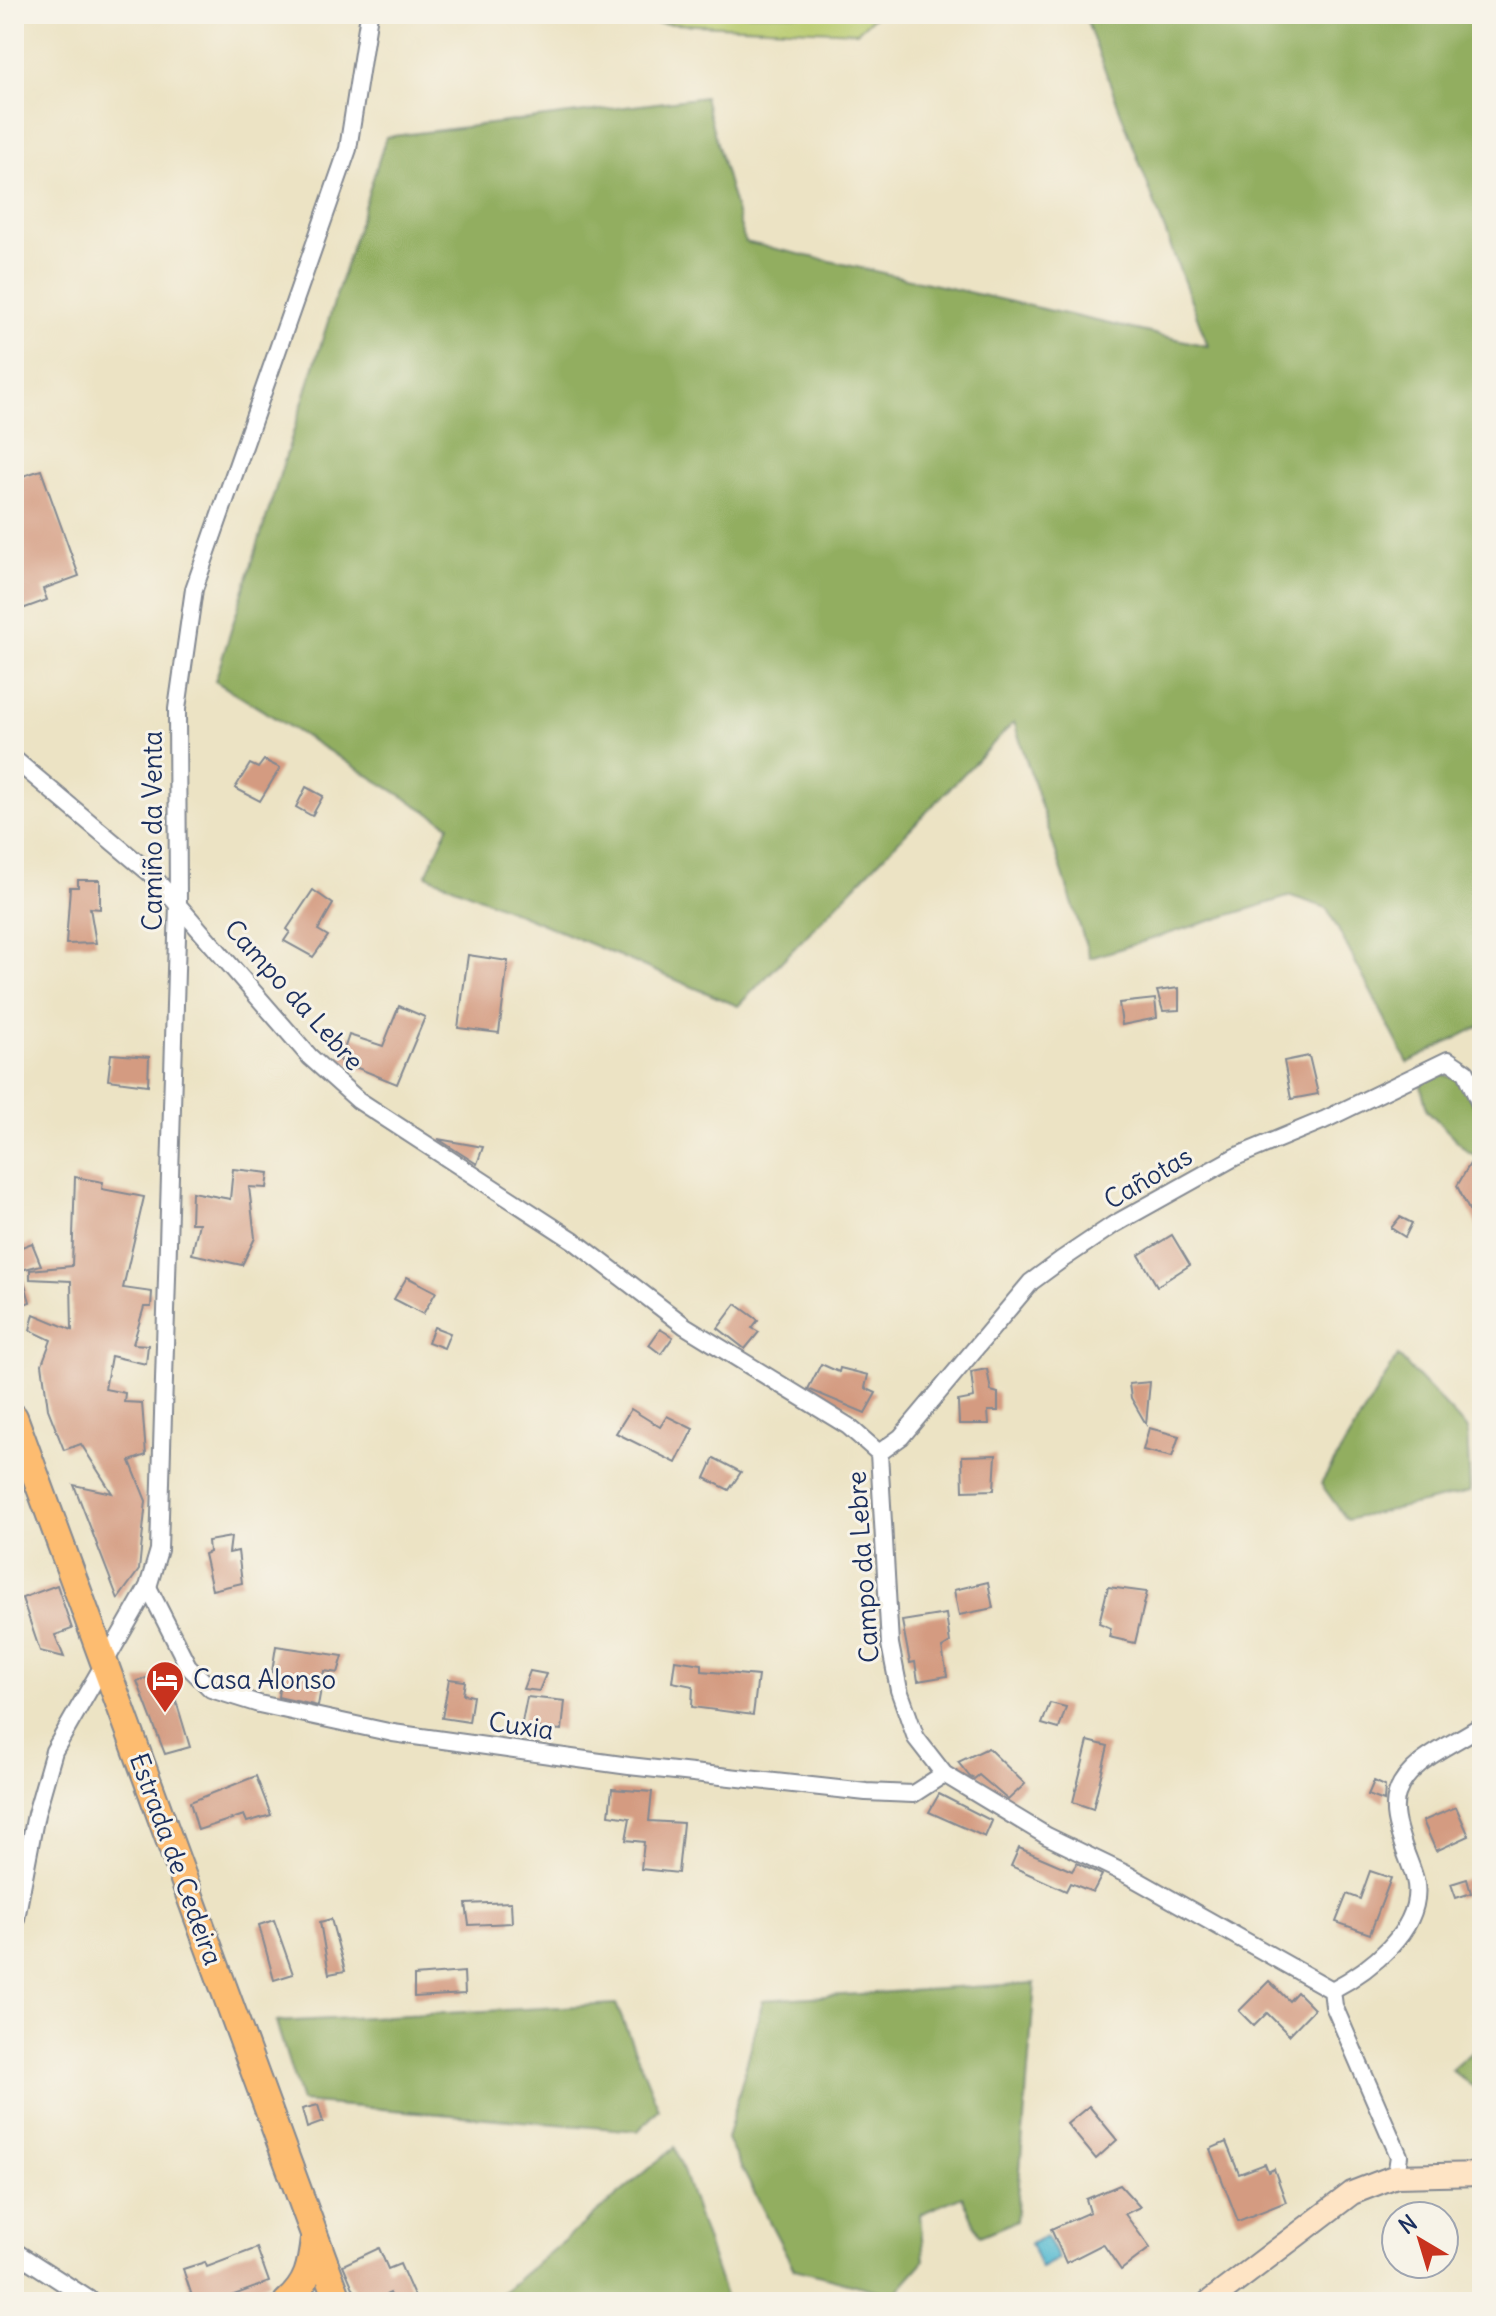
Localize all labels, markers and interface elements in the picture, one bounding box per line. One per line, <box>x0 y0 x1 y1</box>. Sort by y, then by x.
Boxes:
street label: Camiño da Venta <box>136 731 169 931</box>
street label: Campo da Lebre <box>218 912 371 1077</box>
street label: Cañotas <box>1098 1139 1198 1216</box>
street label: Campo da Lebre <box>839 1470 886 1664</box>
hotel icon: Casa Alonso <box>144 1659 186 1714</box>
place label: Casa Alonso <box>193 1663 336 1696</box>
street label: Cuxia <box>486 1705 556 1746</box>
street label: Estrada de Cedeira <box>123 1748 230 1969</box>
north arrow <box>1380 2200 1460 2280</box>
text: N <box>1393 2209 1422 2240</box>

